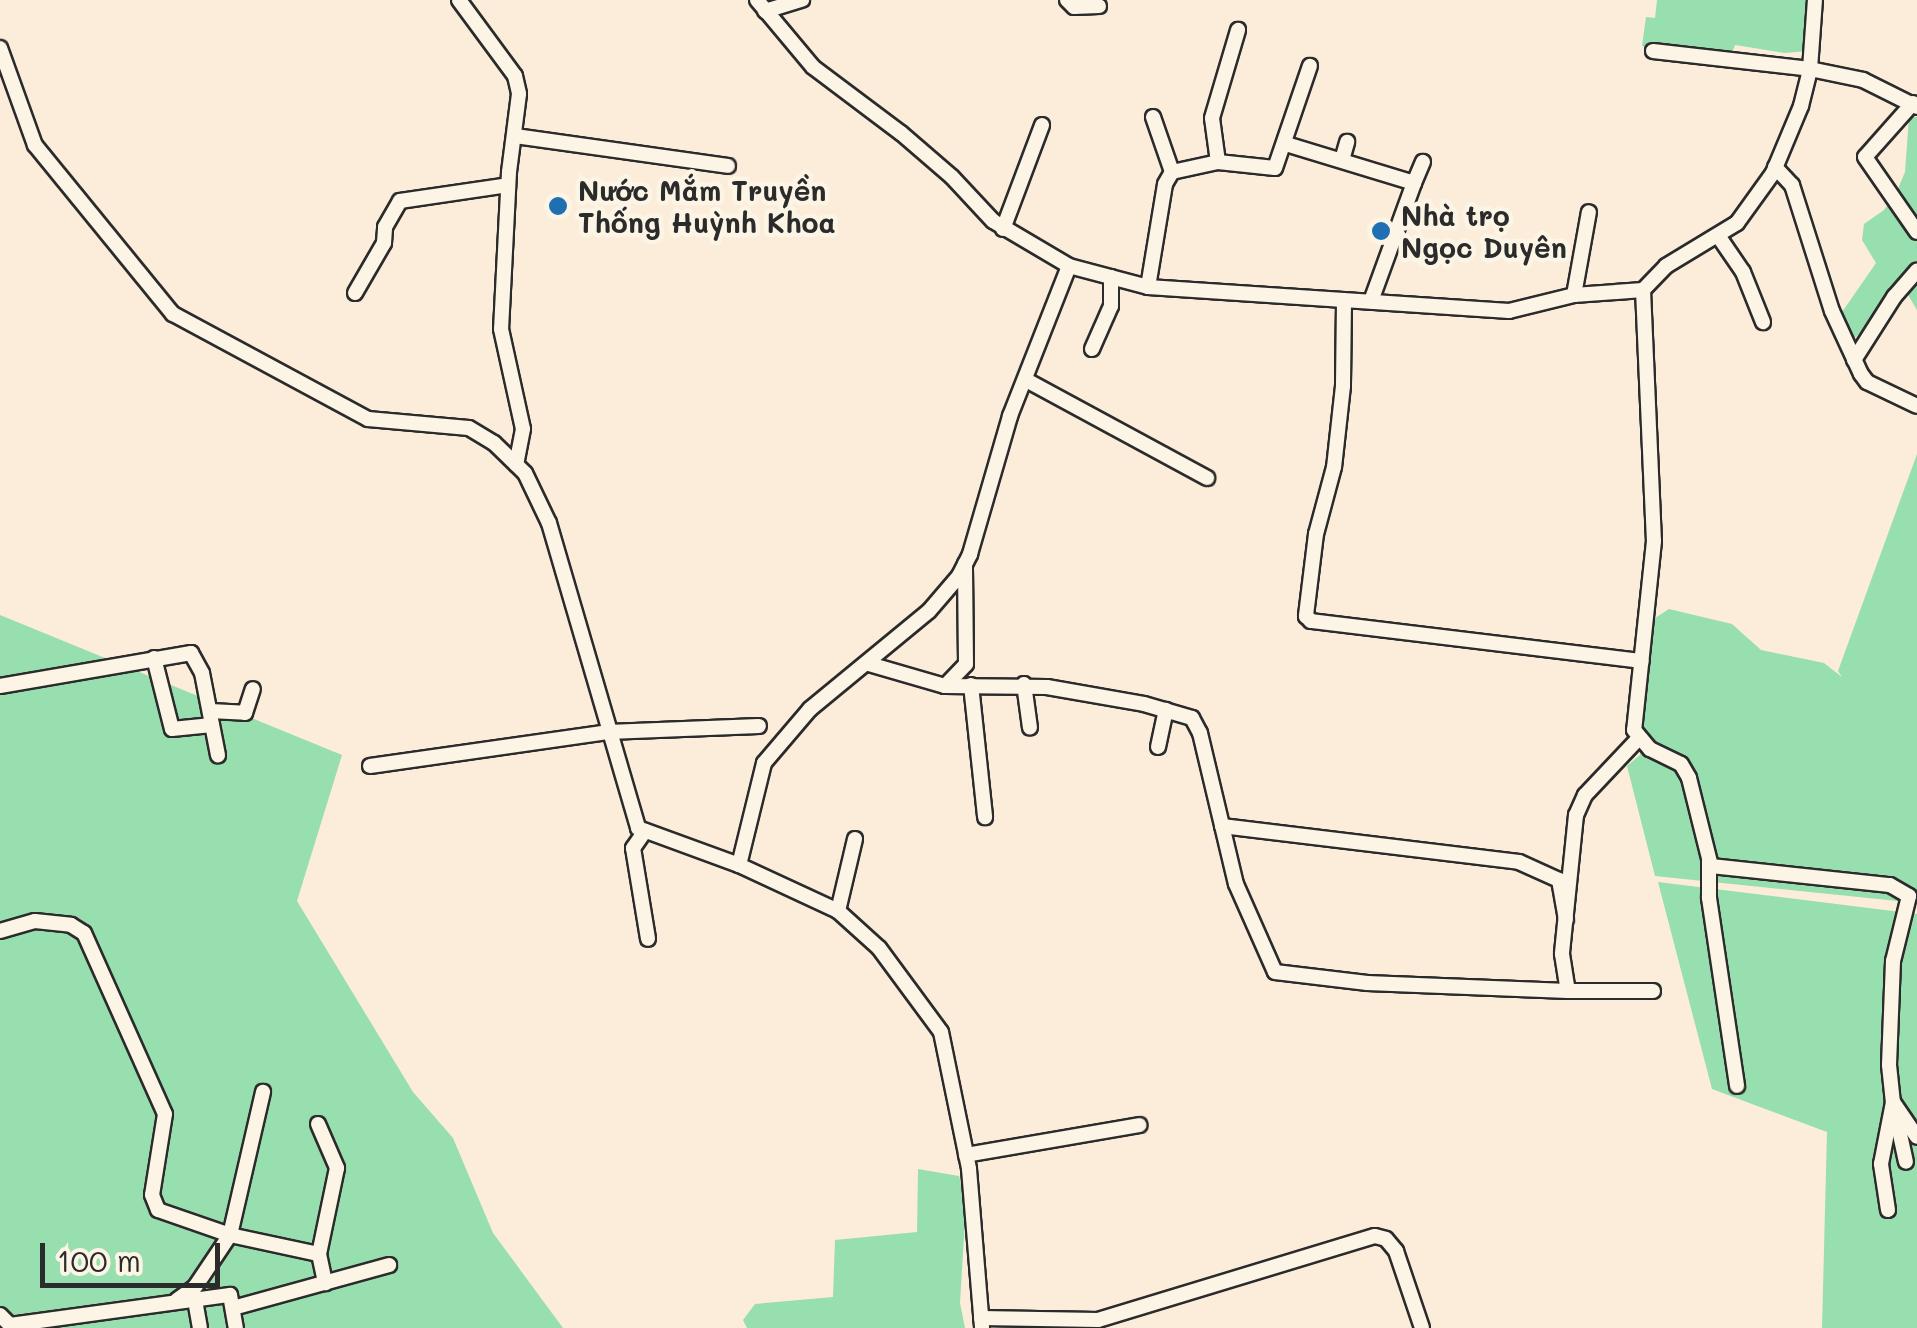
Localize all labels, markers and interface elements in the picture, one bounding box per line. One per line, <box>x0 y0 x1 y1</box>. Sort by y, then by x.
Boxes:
place label: Nước Mắm Truyền Thống Huỳnh Khoa <box>578 173 836 239</box>
marker: Nước Mắm Truyền Thống Huỳnh Khoa <box>547 195 569 217</box>
place label: Nhà trọ Ngọc Duyên <box>1401 198 1567 264</box>
marker: Nhà trọ Ngọc Duyên <box>1370 220 1392 242</box>
scale bar <box>45 1223 225 1285</box>
text: 100 m <box>57 1240 141 1280</box>

